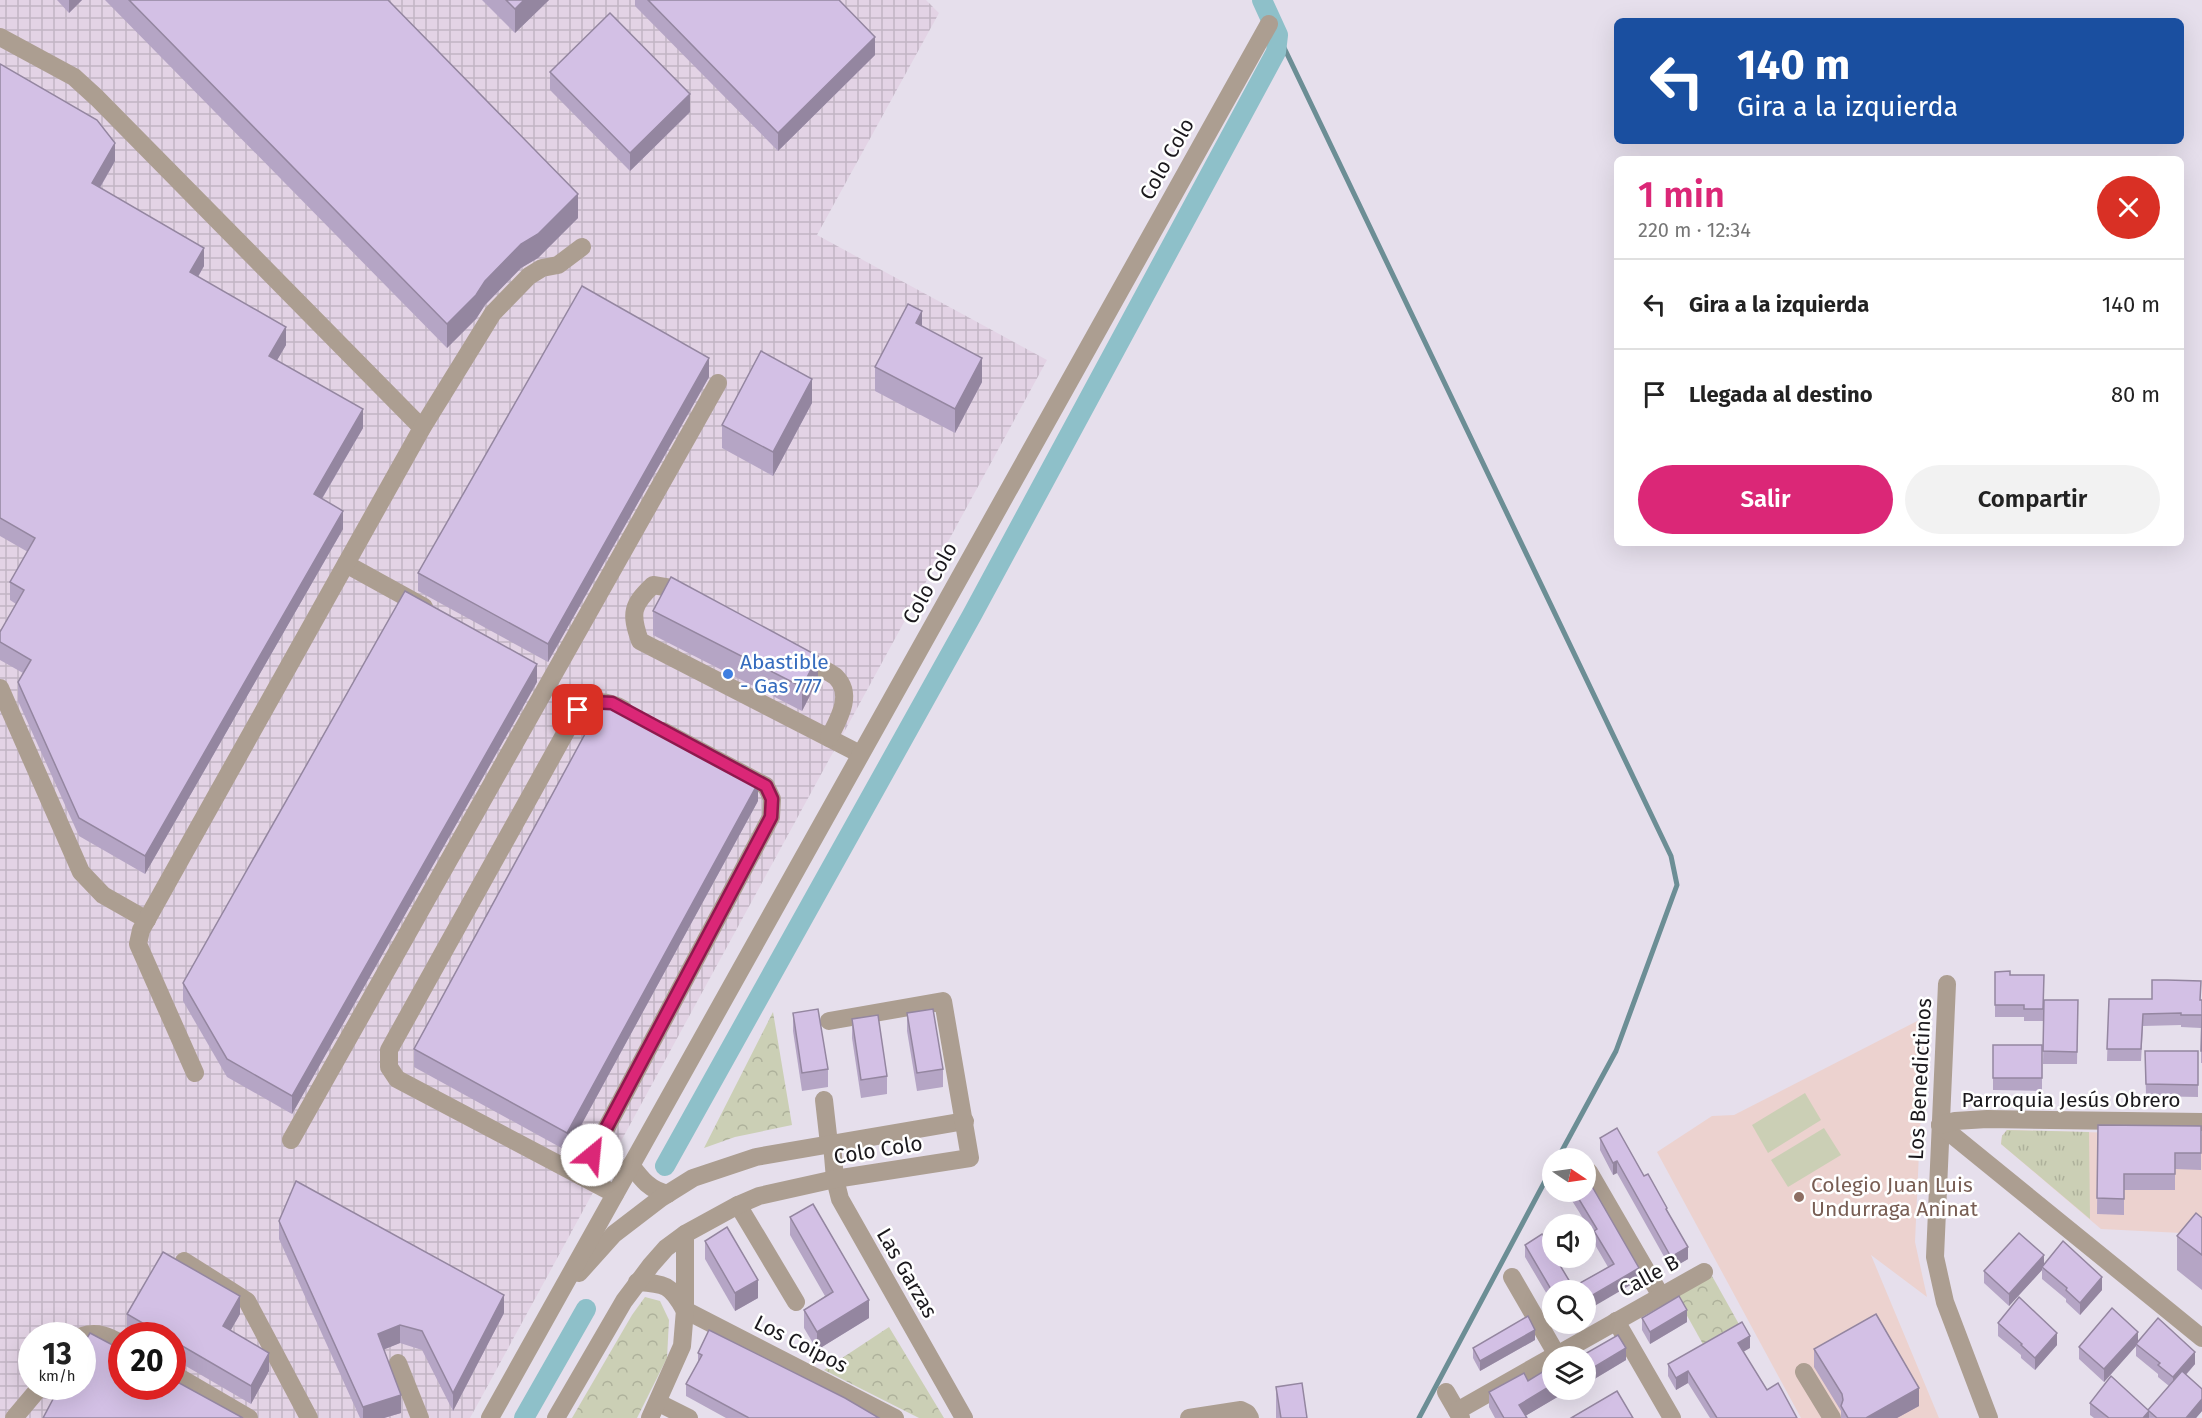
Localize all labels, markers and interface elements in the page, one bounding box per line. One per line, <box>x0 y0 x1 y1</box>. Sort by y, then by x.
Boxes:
text: 140 m <box>1737 40 1850 90</box>
icon: left <box>1638 42 1716 120</box>
text: Gira a la izquierda <box>1737 91 1958 123</box>
street label: Colo Colo <box>1134 114 1200 204</box>
text: 1 min <box>1638 173 1725 217</box>
button: close <box>2097 176 2160 239</box>
text: 220 m · 12:34 <box>1638 218 1751 242</box>
icon: left <box>1638 288 1671 321</box>
text: Gira a la izquierda <box>1689 291 1869 318</box>
text: 140 m <box>2102 291 2160 318</box>
icon: arrive <box>1638 378 1671 411</box>
text: Llegada al destino <box>1689 381 1873 408</box>
text: 80 m <box>2111 381 2160 408</box>
button: Salir <box>1638 465 1893 534</box>
button: Compartir <box>1905 465 2160 534</box>
street label: Colo Colo <box>897 538 963 628</box>
place label: Abastible - Gas 777 <box>740 649 829 699</box>
marker: Abastible - Gas 777 <box>721 667 735 681</box>
pin <box>552 684 603 735</box>
icon: arrive <box>561 693 594 726</box>
street label: Los Benedictinos <box>1903 997 1937 1161</box>
street label: Parroquia Jesús Obrero <box>1962 1087 2180 1113</box>
position arrow <box>560 1123 624 1187</box>
street label: Colo Colo <box>832 1130 924 1170</box>
north arrow <box>1542 1148 1596 1202</box>
map controls <box>1542 1148 1596 1400</box>
place label: Colegio Juan Luis Undurraga Aninat <box>1811 1172 1978 1222</box>
marker: Colegio Juan Luis Undurraga Aninat <box>1792 1190 1806 1204</box>
button: sound <box>1542 1214 1596 1268</box>
street label: Las Garzas <box>871 1224 943 1323</box>
street label: Calle B <box>1614 1249 1684 1303</box>
button: search <box>1542 1280 1596 1334</box>
street label: Los Coipos <box>750 1309 852 1379</box>
speed limit sign: 20 <box>108 1322 186 1400</box>
text: 13 <box>42 1336 72 1372</box>
button: layers <box>1542 1346 1596 1400</box>
text: km/h <box>38 1367 76 1385</box>

